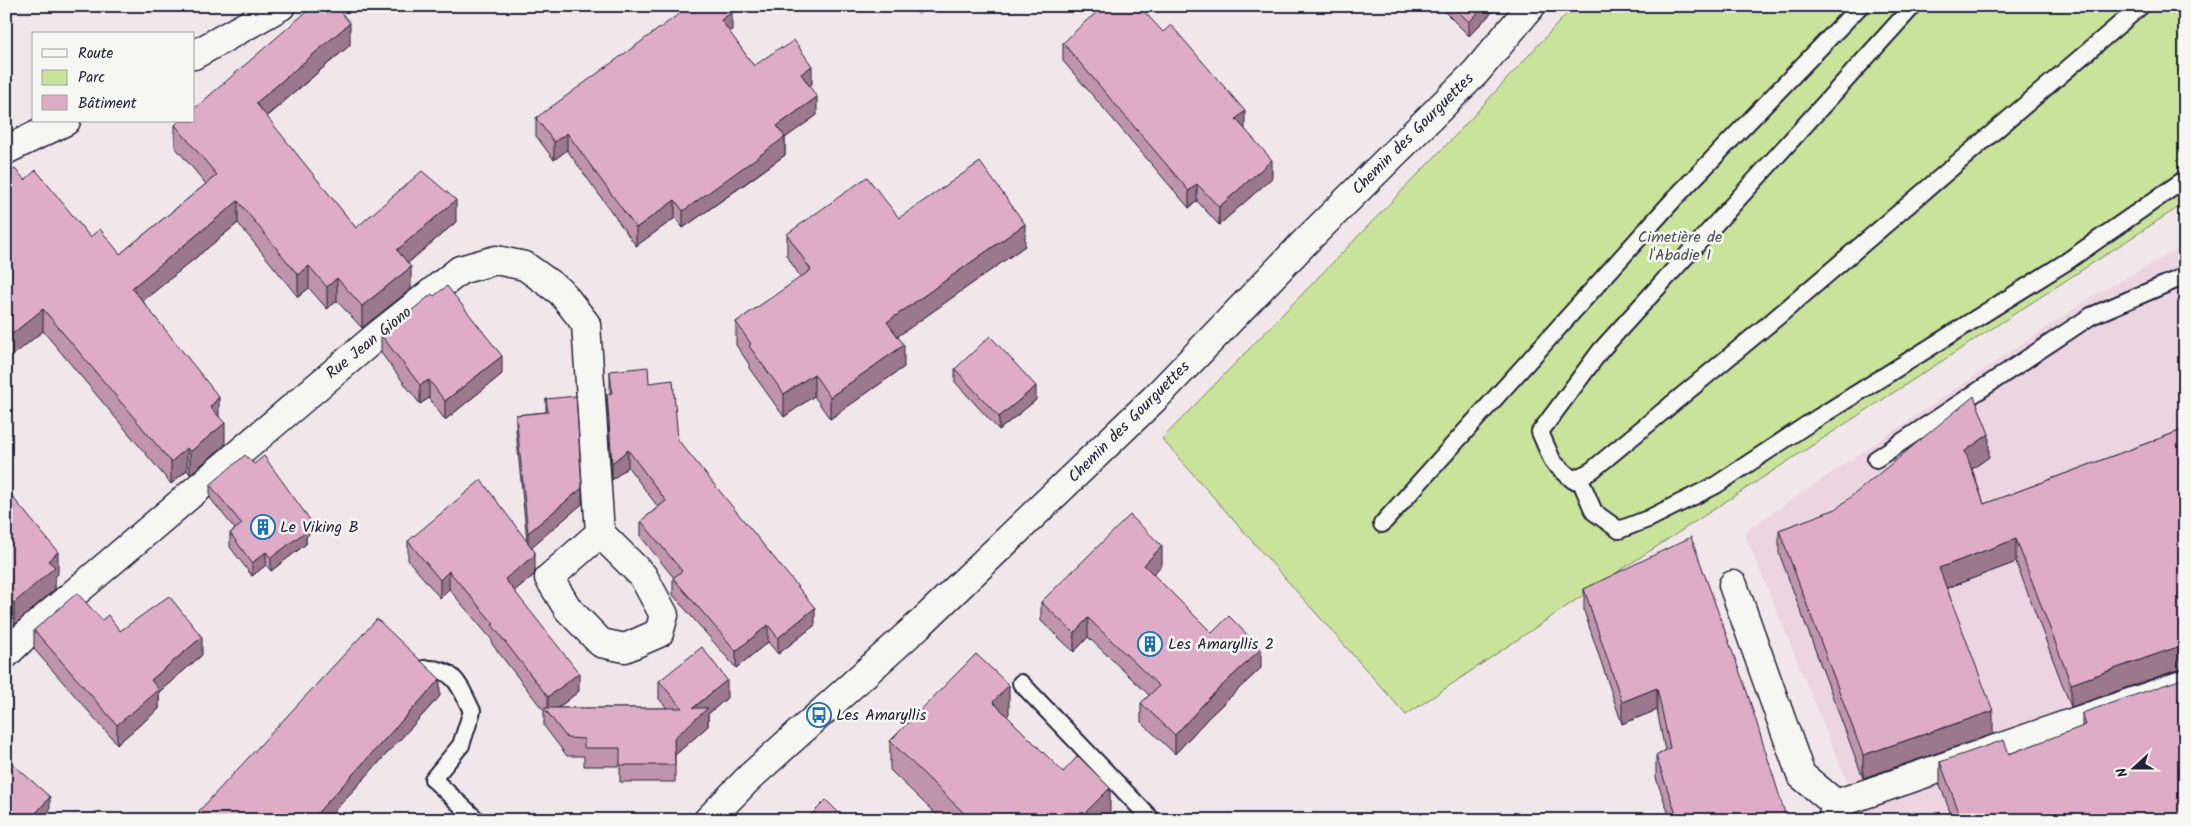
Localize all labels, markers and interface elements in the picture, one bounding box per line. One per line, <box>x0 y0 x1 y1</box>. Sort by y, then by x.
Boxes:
legend <box>32 32 195 122</box>
text: Route <box>78 42 114 66</box>
text: Parc <box>78 66 105 90</box>
street label: Chemin des Gourguettes <box>1346 67 1480 201</box>
text: Bâtiment <box>78 92 137 116</box>
park label: Cimetière de l'Abadie I <box>1638 225 1722 268</box>
street label: Rue Jean Giono <box>321 300 417 386</box>
street label: Chemin des Gourguettes <box>1062 355 1196 489</box>
building icon: Le Viking B <box>250 514 276 540</box>
place label: Le Viking B <box>280 515 359 540</box>
building icon: Les Amaryllis 2 <box>1137 631 1163 657</box>
place label: Les Amaryllis 2 <box>1168 632 1274 657</box>
bus stop icon: Les Amaryllis <box>806 702 832 728</box>
place label: Les Amaryllis <box>836 703 927 728</box>
north arrow <box>2108 744 2158 794</box>
text: N <box>2111 764 2135 780</box>

